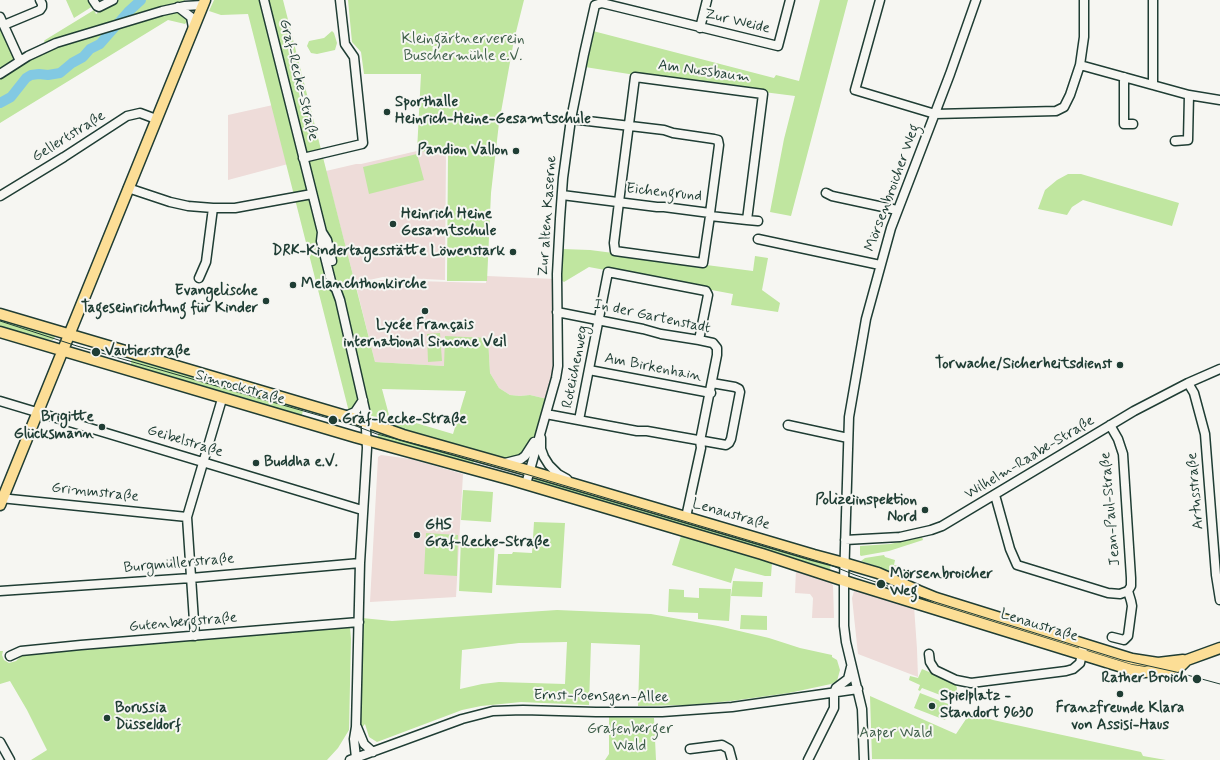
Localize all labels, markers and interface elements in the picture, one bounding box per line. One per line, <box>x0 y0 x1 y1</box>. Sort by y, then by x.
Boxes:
street label: Zur Weide <box>702 6 772 38</box>
street label: Graf-Recke-Straße <box>274 17 322 143</box>
park label: Kleingärtnerverein Buschermühle e.V. <box>402 31 524 66</box>
street label: Am Nussbaum <box>657 57 751 87</box>
place label: Sporthalle Heinrich-Heine-Gesamtschule <box>395 94 591 129</box>
street label: Gellertstraße <box>29 107 109 167</box>
marker: Sporthalle Heinrich-Heine-Gesamtschule <box>382 107 392 117</box>
street label: Mörsenbroicher Weg <box>862 122 924 254</box>
place label: Pandion Vallon <box>418 142 508 160</box>
marker: Pandion Vallon <box>511 146 521 156</box>
street label: Zur alten Kaserne <box>535 155 561 277</box>
street label: Eichengrund <box>625 180 703 206</box>
place label: Heinrich Heine Gesamtschule <box>401 206 497 241</box>
marker: Heinrich Heine Gesamtschule <box>388 219 398 229</box>
place label: DRK-Kindertagesstätte Löwenstark <box>272 243 505 261</box>
marker: DRK-Kindertagesstätte Löwenstark <box>508 247 518 257</box>
place label: Melanchthonkirche <box>301 276 427 294</box>
marker: Melanchthonkirche <box>288 280 298 290</box>
place label: Evangelische Tageseinrichtung für Kinder <box>81 283 258 318</box>
marker: Evangelische Tageseinrichtung für Kinder <box>261 296 271 306</box>
street label: In der Gartenstadt <box>592 296 712 338</box>
marker: Lycée Français international Simone Veil <box>420 306 430 316</box>
place label: Lycée Français international Simone Veil <box>343 317 507 352</box>
street label: Roteichenweg <box>559 324 593 410</box>
place label: Vautierstraße <box>105 343 190 361</box>
marker: Vautierstraße <box>90 346 102 358</box>
street label: Am Birkenhain <box>603 350 703 386</box>
place label: Torwache/Sicherheitsdienst <box>935 356 1112 374</box>
marker: Torwache/Sicherheitsdienst <box>1115 360 1125 370</box>
street label: Simrockstraße <box>193 367 287 409</box>
place label: Brigitte Glücksmann <box>14 409 94 444</box>
place label: Graf-Recke-Straße <box>342 411 467 429</box>
street label: Wilhelm-Raabe-Straße <box>962 412 1098 504</box>
marker: Graf-Recke-Straße <box>327 414 339 426</box>
marker: Brigitte Glücksmann <box>97 422 107 432</box>
street label: Geibelstraße <box>145 422 225 462</box>
street label: Jean-Paul-Straße <box>1097 451 1125 567</box>
street label: Artusstraße <box>1184 452 1208 530</box>
place label: Buddha e.V. <box>264 454 338 472</box>
marker: Buddha e.V. <box>251 458 261 468</box>
street label: Grimmstraße <box>50 479 140 507</box>
place label: Polizeiinspektion Nord <box>815 492 917 527</box>
street label: Lenaustraße <box>690 495 772 535</box>
marker: Polizeiinspektion Nord <box>920 505 930 515</box>
place label: GHS Graf-Recke-Straße <box>425 517 550 552</box>
marker: GHS Graf-Recke-Straße <box>412 530 422 540</box>
street label: Burgmüllerstraße <box>123 550 235 578</box>
place label: Mörsenbroicher Weg <box>890 566 993 601</box>
marker: Mörsenbroicher Weg <box>875 578 887 590</box>
street label: Lenaustraße <box>998 606 1080 646</box>
street label: Gutenbergstraße <box>128 609 238 637</box>
place label: Rather Broich <box>1102 670 1188 688</box>
marker: Rather Broich <box>1191 673 1203 685</box>
street label: Ernst-Poensgen-Allee <box>533 687 669 707</box>
place label: Spielplatz - Standort 9630 <box>940 688 1034 723</box>
marker: Franzfreunde Klara von Assisi-Haus <box>1115 689 1125 699</box>
place label: Borussia Düsseldorf <box>115 700 181 735</box>
place label: Franzfreunde Klara von Assisi-Haus <box>1056 700 1184 735</box>
marker: Spielplatz - Standort 9630 <box>927 701 937 711</box>
marker: Borussia Düsseldorf <box>102 713 112 723</box>
park label: Grafenberger Wald <box>587 721 673 756</box>
park label: Aaper Wald <box>859 725 933 743</box>

